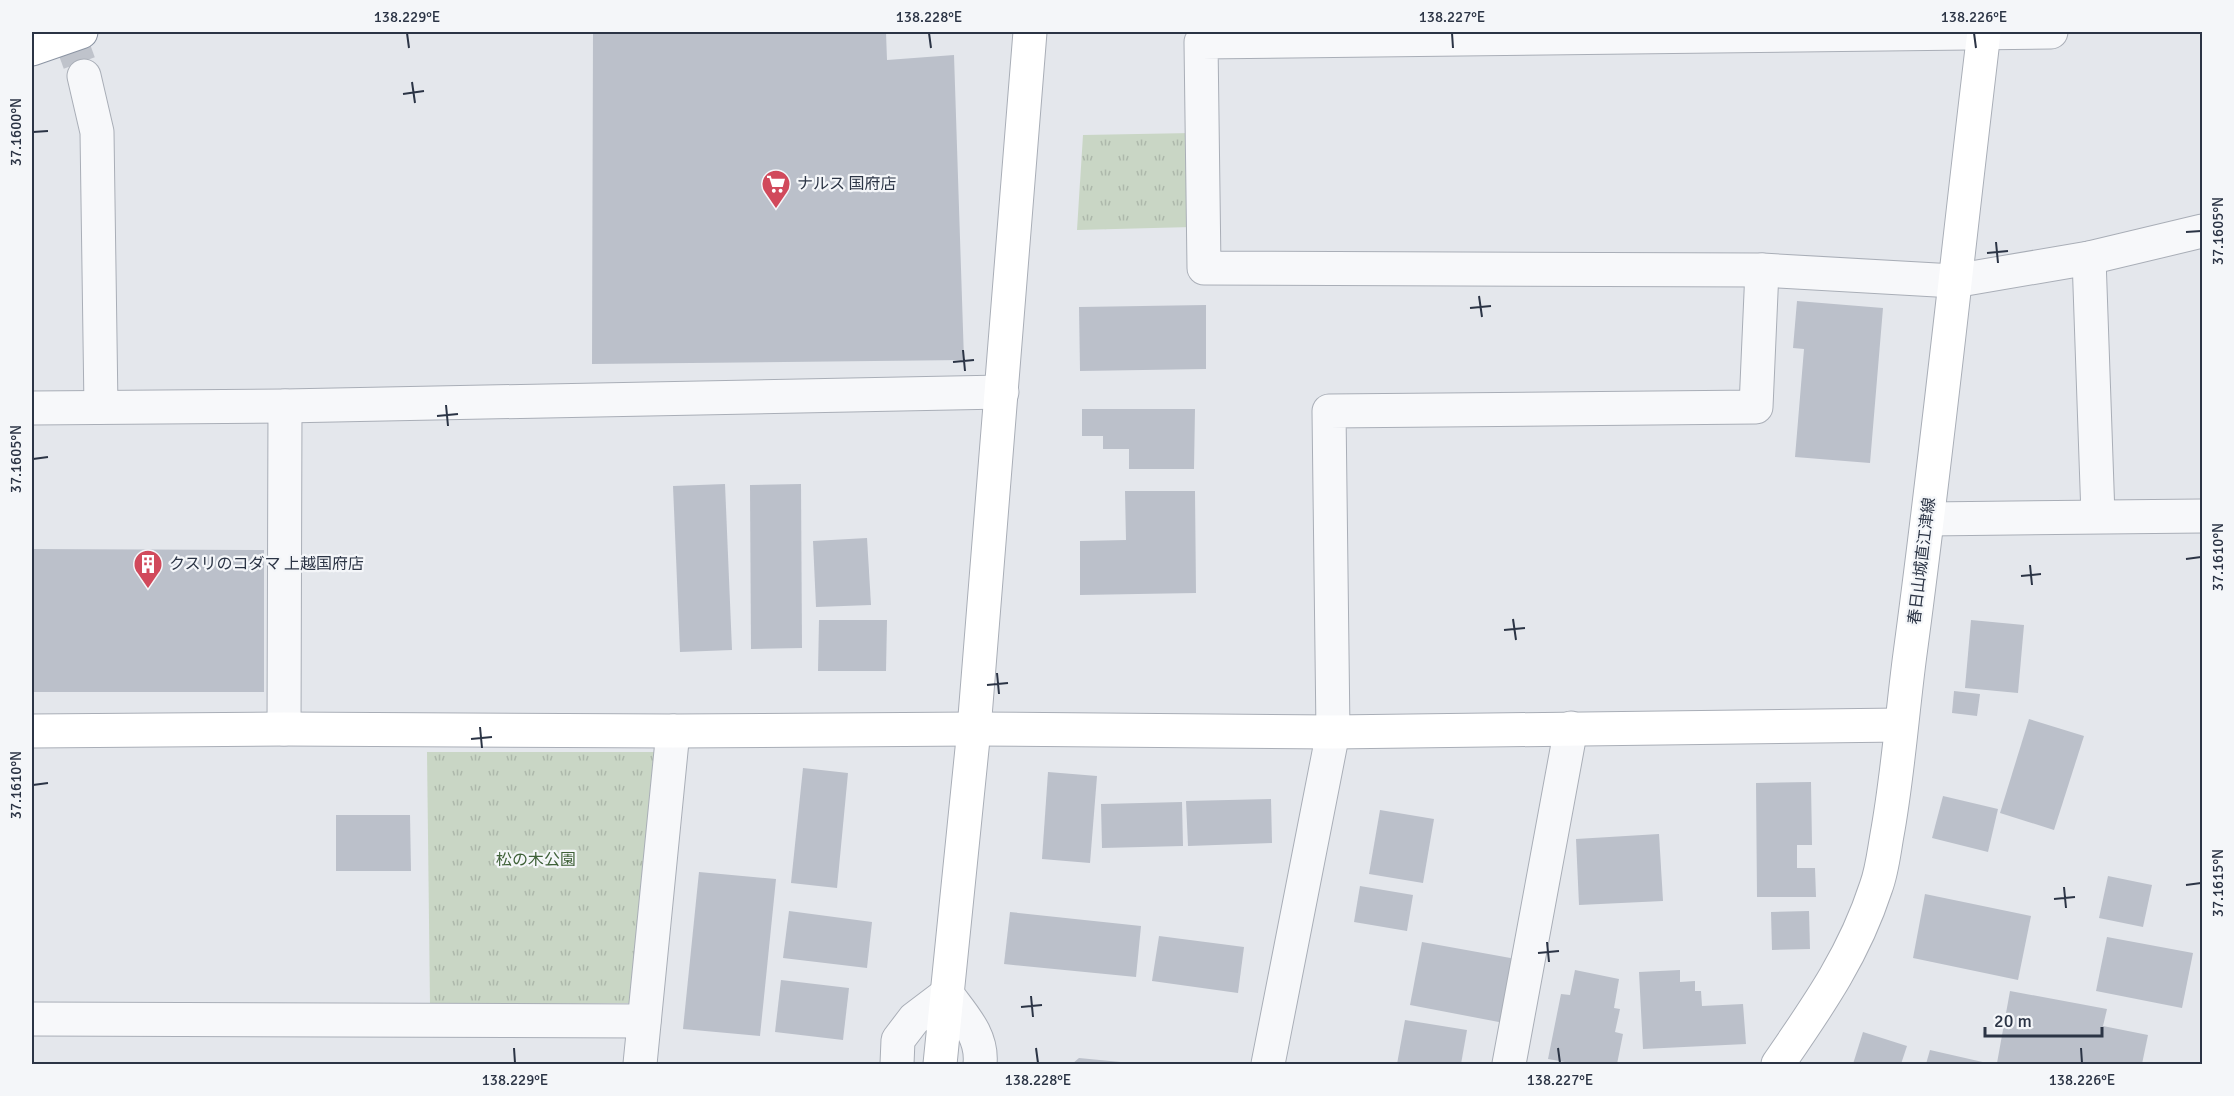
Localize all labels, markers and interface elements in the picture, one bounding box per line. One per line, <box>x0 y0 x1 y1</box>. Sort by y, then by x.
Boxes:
text: 138.229°E <box>374 8 440 26</box>
text: 138.228°E <box>896 8 962 26</box>
text: 138.227°E <box>1419 8 1485 26</box>
text: 138.226°E <box>1941 8 2007 26</box>
text: 37.1600°N <box>7 98 25 166</box>
supermarket icon: ナルス 国府店 <box>760 168 792 210</box>
place label: ナルス 国府店 <box>797 174 897 194</box>
text: 37.1605°N <box>2209 197 2227 265</box>
text: 37.1605°N <box>7 425 25 493</box>
street label: 春日山城直江津線 <box>1904 496 1940 626</box>
text: 37.1610°N <box>2209 523 2227 591</box>
building icon: クスリのコダマ 上越国府店 <box>132 548 164 590</box>
place label: クスリのコダマ 上越国府店 <box>169 554 364 574</box>
text: 37.1610°N <box>7 751 25 819</box>
text: 37.1615°N <box>2209 849 2227 917</box>
park label: 松の木公園 <box>496 850 576 870</box>
scale bar <box>1985 1000 2102 1038</box>
text: 20 m <box>1994 1010 2032 1032</box>
text: 138.229°E <box>482 1071 548 1089</box>
text: 138.228°E <box>1005 1071 1071 1089</box>
text: 138.227°E <box>1527 1071 1593 1089</box>
text: 138.226°E <box>2049 1071 2115 1089</box>

